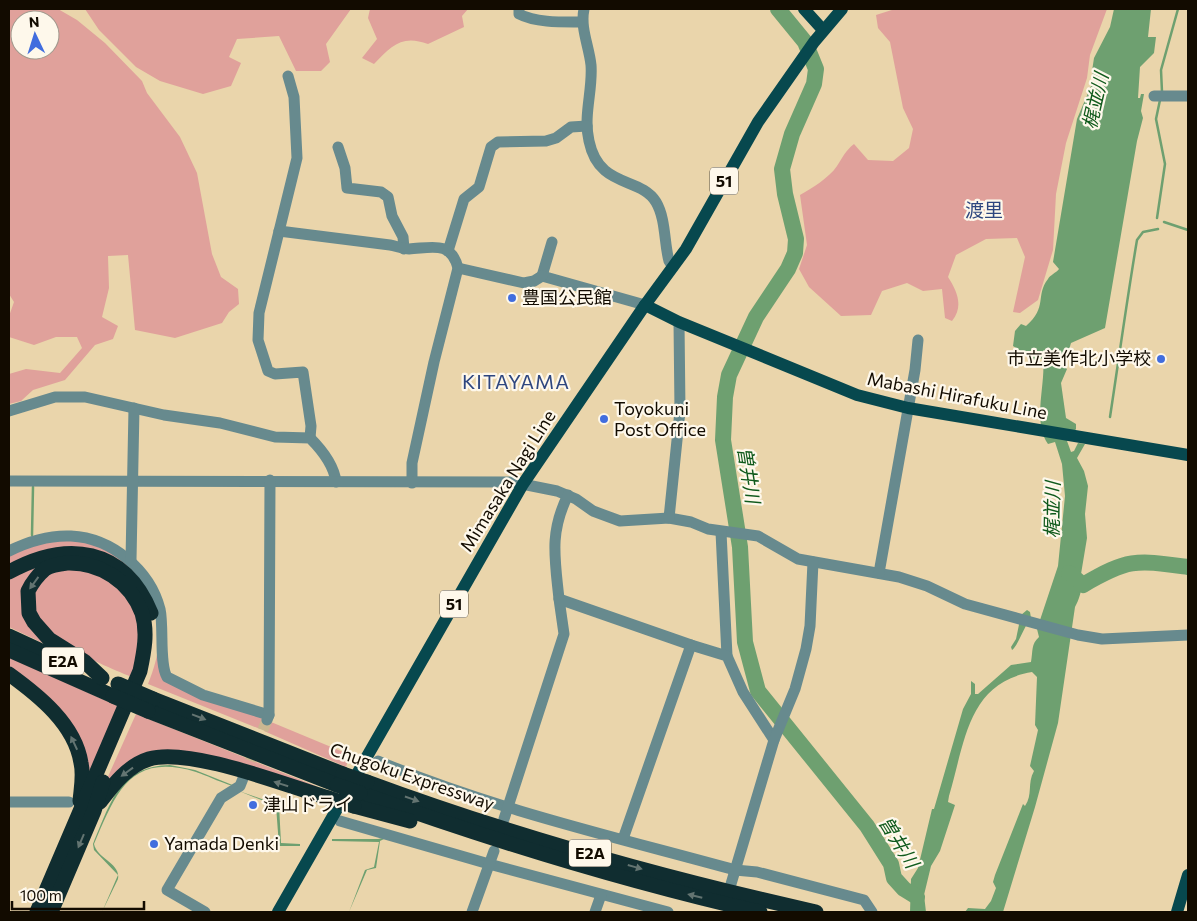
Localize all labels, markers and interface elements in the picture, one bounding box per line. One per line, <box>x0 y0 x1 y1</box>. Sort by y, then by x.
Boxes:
north arrow <box>10 10 60 60</box>
text: N <box>28 13 40 30</box>
water label: 梶並川 <box>1077 69 1113 131</box>
road number: 51 <box>710 168 738 195</box>
district label: 渡里 <box>965 198 1003 221</box>
place label: 豊国公民館 <box>522 286 612 308</box>
marker: 豊国公民館 <box>506 292 518 304</box>
place label: 市立美作北小学校 <box>1007 347 1151 369</box>
marker: 市立美作北小学校 <box>1155 353 1167 365</box>
street label: Mabashi Hirafuku Line <box>865 367 1049 423</box>
district label: KITAYAMA <box>462 369 570 393</box>
place label: Toyokuni Post Office <box>614 397 706 440</box>
street label: Mimasaka Nagi Line <box>455 406 560 555</box>
marker: Toyokuni Post Office <box>598 413 610 425</box>
water label: 曽井川 <box>734 445 766 507</box>
water label: 梶並川 <box>1040 479 1064 539</box>
one-way arrow <box>28 576 39 589</box>
road number: 51 <box>440 590 468 618</box>
road number: E2A <box>42 648 84 674</box>
one-way arrow <box>192 713 207 721</box>
one-way arrow <box>70 736 78 750</box>
street label: Chugoku Expressway <box>327 738 497 815</box>
one-way arrow <box>120 767 134 777</box>
one-way arrow <box>274 779 289 787</box>
place label: 津山ドライ <box>263 793 353 815</box>
one-way arrow <box>405 795 420 803</box>
marker: 津山ドライ <box>247 799 259 811</box>
water label: 曽井川 <box>875 811 925 874</box>
place label: Yamada Denki <box>164 832 279 854</box>
one-way arrow <box>77 834 85 848</box>
marker: Yamada Denki <box>148 838 160 850</box>
road number: E2A <box>569 840 611 866</box>
one-way arrow <box>627 863 642 871</box>
scale bar <box>12 878 145 910</box>
text: 100 m <box>20 886 62 904</box>
one-way arrow <box>688 892 703 900</box>

